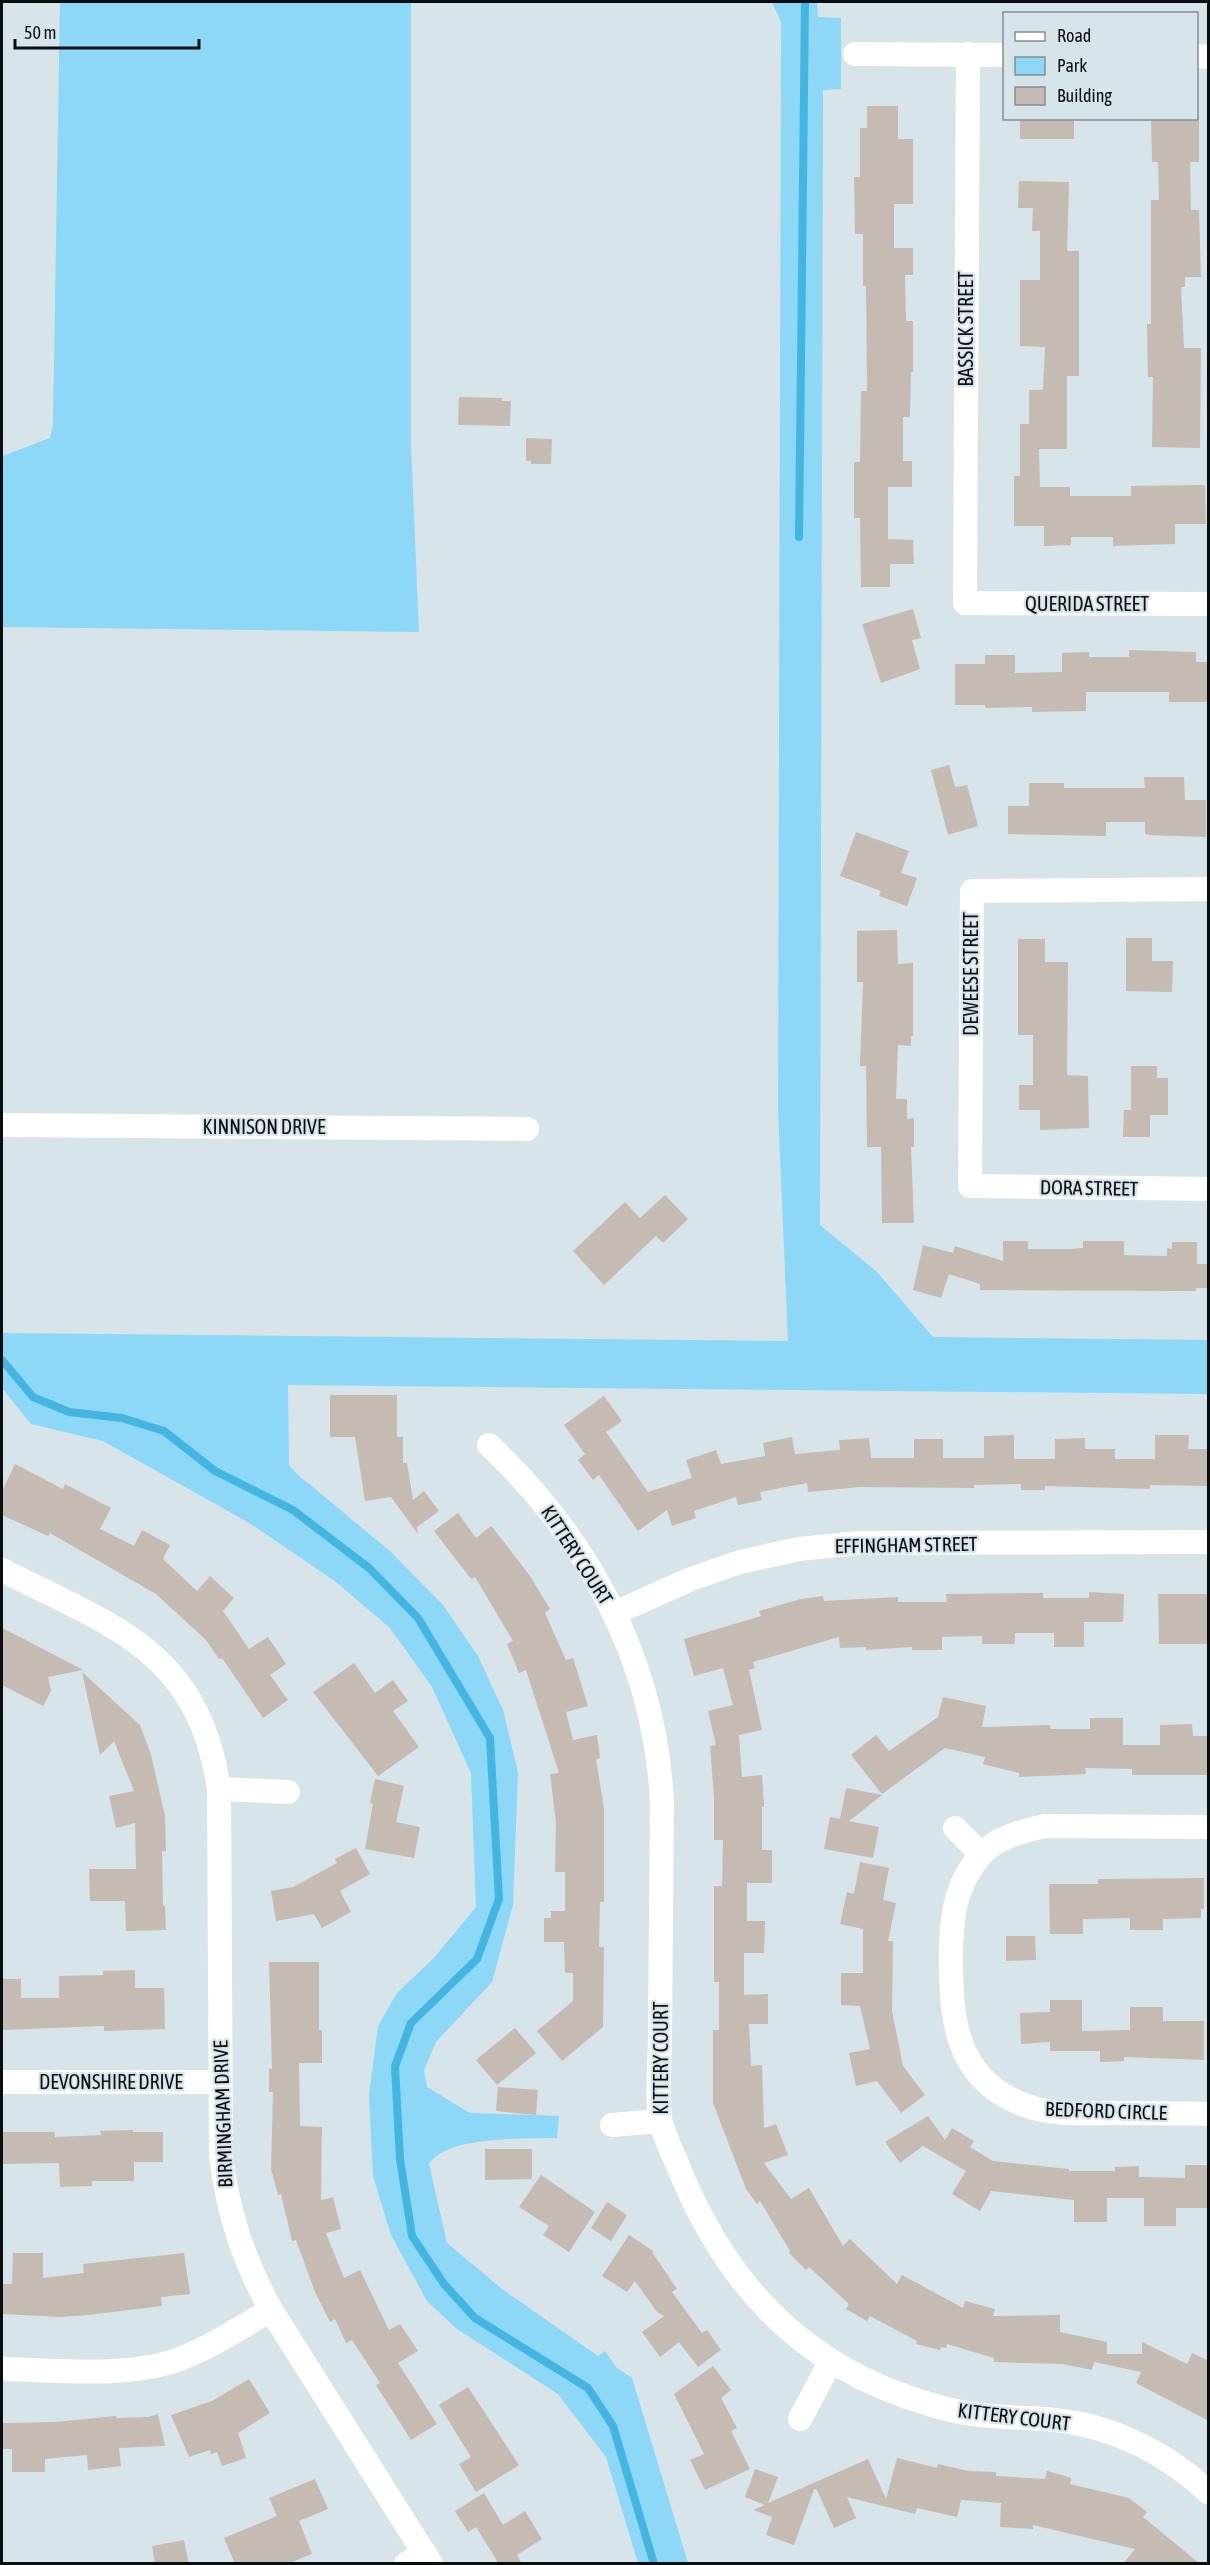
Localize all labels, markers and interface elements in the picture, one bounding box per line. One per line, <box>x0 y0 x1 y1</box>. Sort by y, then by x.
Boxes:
scale bar <box>15 12 200 50</box>
legend <box>1003 12 1198 120</box>
text: 50 m <box>24 22 56 43</box>
text: Road <box>1057 25 1091 46</box>
text: Park <box>1057 55 1087 76</box>
text: Building <box>1057 85 1112 106</box>
street label: BASSICK STREET <box>954 271 977 387</box>
street label: QUERIDA STREET <box>1025 592 1149 615</box>
street label: DEWEESE STREET <box>959 912 982 1036</box>
street label: KINNISON DRIVE <box>203 1115 326 1138</box>
street label: DORA STREET <box>1040 1175 1139 1200</box>
street label: KITTERY COURT <box>537 1501 618 1609</box>
street label: EFFINGHAM STREET <box>834 1532 978 1557</box>
street label: KITTERY COURT <box>649 2001 672 2115</box>
street label: BIRMINGHAM DRIVE <box>208 2039 237 2188</box>
street label: DEVONSHIRE DRIVE <box>39 2070 183 2093</box>
street label: BEDFORD CIRCLE <box>1045 2097 1168 2124</box>
street label: KITTERY COURT <box>956 2398 1072 2435</box>

